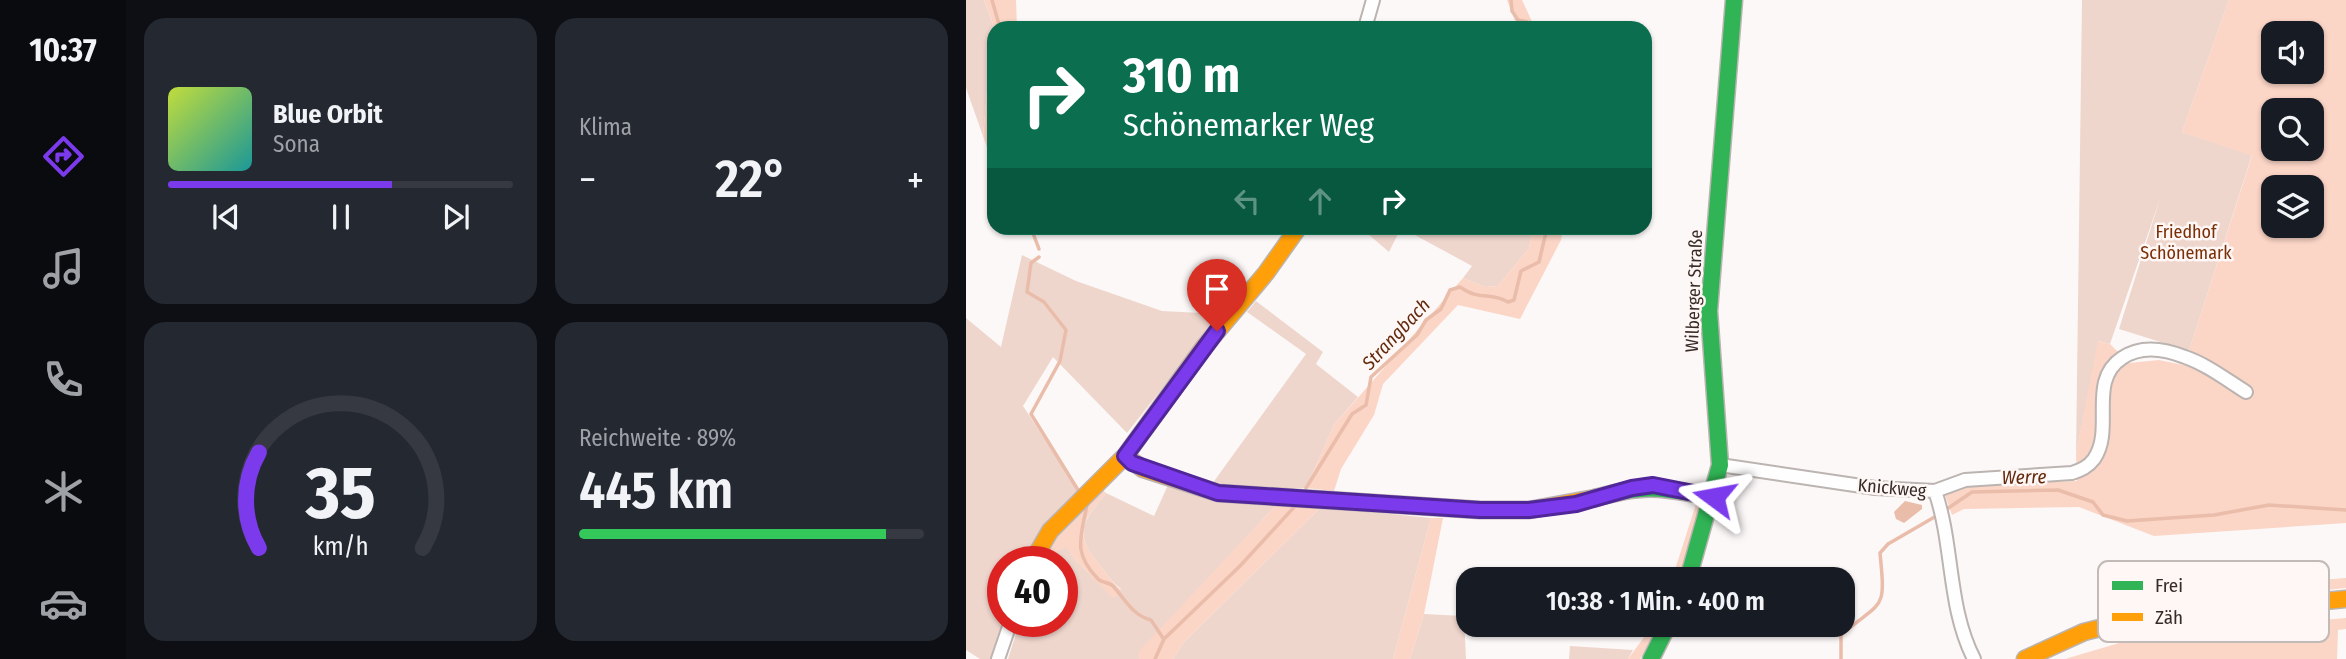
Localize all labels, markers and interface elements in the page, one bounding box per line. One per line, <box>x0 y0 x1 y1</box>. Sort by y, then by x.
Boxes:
map controls <box>2261 21 2324 238</box>
button: sound <box>2261 21 2324 84</box>
text: 10:37 <box>29 31 97 69</box>
text: 310 m <box>1123 46 1240 105</box>
icon: right <box>1008 49 1099 140</box>
button: search <box>2261 98 2324 161</box>
text: Blue Orbit <box>273 99 383 130</box>
text: Schönemarker Weg <box>1123 106 1374 144</box>
text: Klima <box>579 113 632 141</box>
text: Sona <box>273 130 320 158</box>
icon: directions <box>39 132 88 181</box>
text: 22° <box>715 148 787 211</box>
text: − <box>579 157 596 203</box>
text: + <box>907 157 924 203</box>
button: layers <box>2261 175 2324 238</box>
icon: left <box>1228 182 1266 220</box>
icon: ahead <box>1301 182 1339 220</box>
icon: right <box>1374 182 1412 220</box>
icon: previous <box>207 198 245 236</box>
icon: pause <box>322 198 360 236</box>
icon: next <box>437 198 475 236</box>
park label: Friedhof Schönemark <box>2140 221 2232 264</box>
street label: Wilberger Straße <box>1681 229 1707 353</box>
icon: music <box>39 244 88 293</box>
pin <box>1187 259 1247 331</box>
icon: arrive <box>1198 270 1236 308</box>
water label: Strangbach <box>1356 294 1435 375</box>
icon: phone <box>39 355 88 404</box>
text: Reichweite · 89% <box>579 424 736 452</box>
text: 35 <box>304 450 376 537</box>
text: 445 km <box>579 459 733 522</box>
position arrow <box>1677 460 1751 534</box>
water label: Werre <box>2002 465 2046 489</box>
icon: climate <box>39 467 88 516</box>
street label: Knickweg <box>1857 474 1928 502</box>
text: km/h <box>313 531 368 561</box>
speed limit sign: 40 <box>987 546 1078 637</box>
legend <box>2098 561 2329 642</box>
text: Frei <box>2155 574 2183 597</box>
icon: car <box>39 579 88 628</box>
text: 10:38 · 1 Min. · 400 m <box>1546 586 1765 617</box>
text: Zäh <box>2155 606 2183 629</box>

